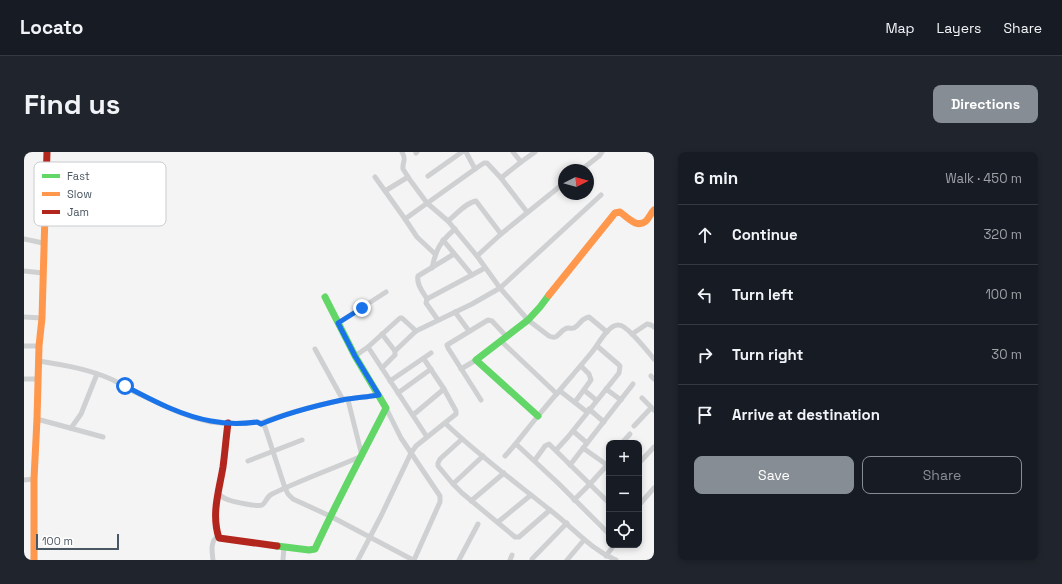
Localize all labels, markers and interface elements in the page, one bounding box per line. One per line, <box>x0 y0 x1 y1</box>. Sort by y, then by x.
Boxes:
text: Locato <box>20 15 83 40</box>
text: Map <box>885 19 915 37</box>
text: Layers <box>937 19 981 37</box>
text: Share <box>1003 19 1042 37</box>
button: Directions <box>933 85 1038 123</box>
text: Find us <box>24 86 121 122</box>
legend <box>34 162 166 226</box>
north arrow <box>558 164 594 200</box>
text: 6 min <box>694 167 738 189</box>
text: Fast <box>67 169 90 183</box>
text: Walk · 450 m <box>945 170 1022 187</box>
text: Slow <box>67 187 92 201</box>
text: Jam <box>67 205 89 219</box>
icon: ahead <box>694 224 716 246</box>
text: Continue <box>732 225 798 244</box>
text: 320 m <box>983 226 1022 243</box>
icon: left <box>694 284 716 306</box>
text: Turn left <box>732 285 794 304</box>
text: 100 m <box>985 286 1022 303</box>
route end <box>353 299 371 317</box>
icon: right <box>694 344 716 366</box>
text: Turn right <box>732 345 803 364</box>
text: 30 m <box>991 346 1022 363</box>
route start <box>116 377 134 395</box>
icon: arrive <box>694 404 716 426</box>
text: Arrive at destination <box>732 405 880 424</box>
map controls <box>606 440 642 548</box>
button: + <box>606 440 642 476</box>
button: Save <box>694 456 854 494</box>
button: Share <box>862 456 1022 494</box>
button: − <box>606 476 642 512</box>
button: locate <box>606 512 642 548</box>
scale bar <box>36 532 119 551</box>
text: 100 m <box>42 534 73 548</box>

